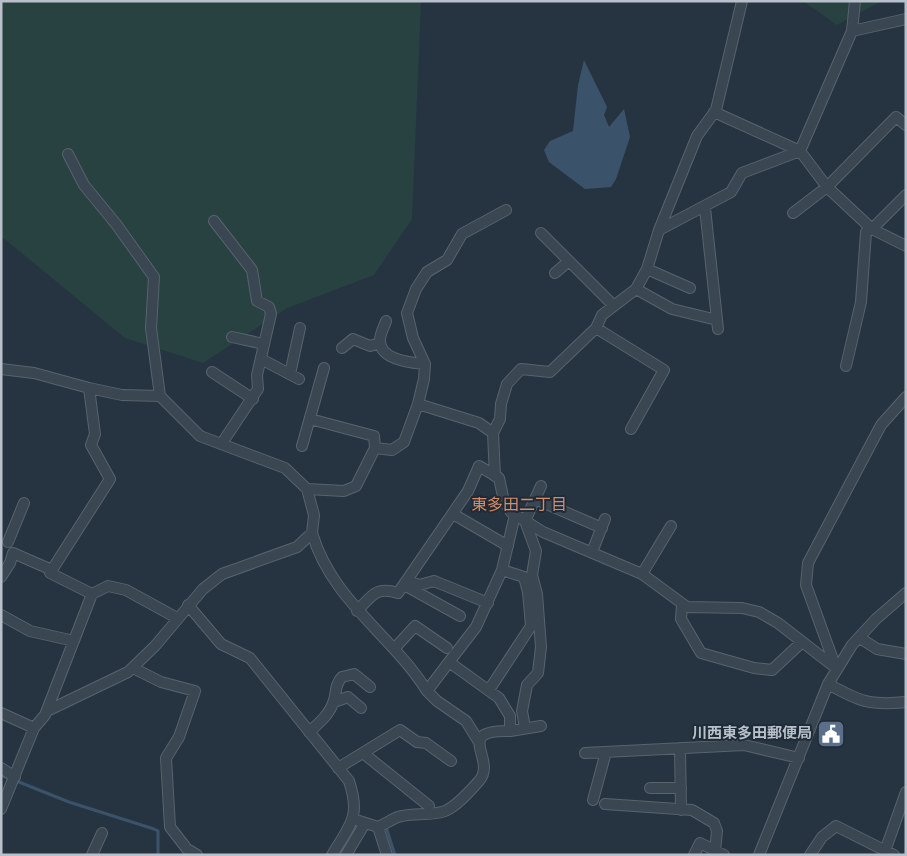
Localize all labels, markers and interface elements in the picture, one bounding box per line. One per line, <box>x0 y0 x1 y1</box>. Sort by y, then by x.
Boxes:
district label: 東多田二丁目 <box>471 496 567 516</box>
public building icon: 川西東多田郵便局 <box>816 719 846 749</box>
place label: 川西東多田郵便局 <box>692 725 812 744</box>

